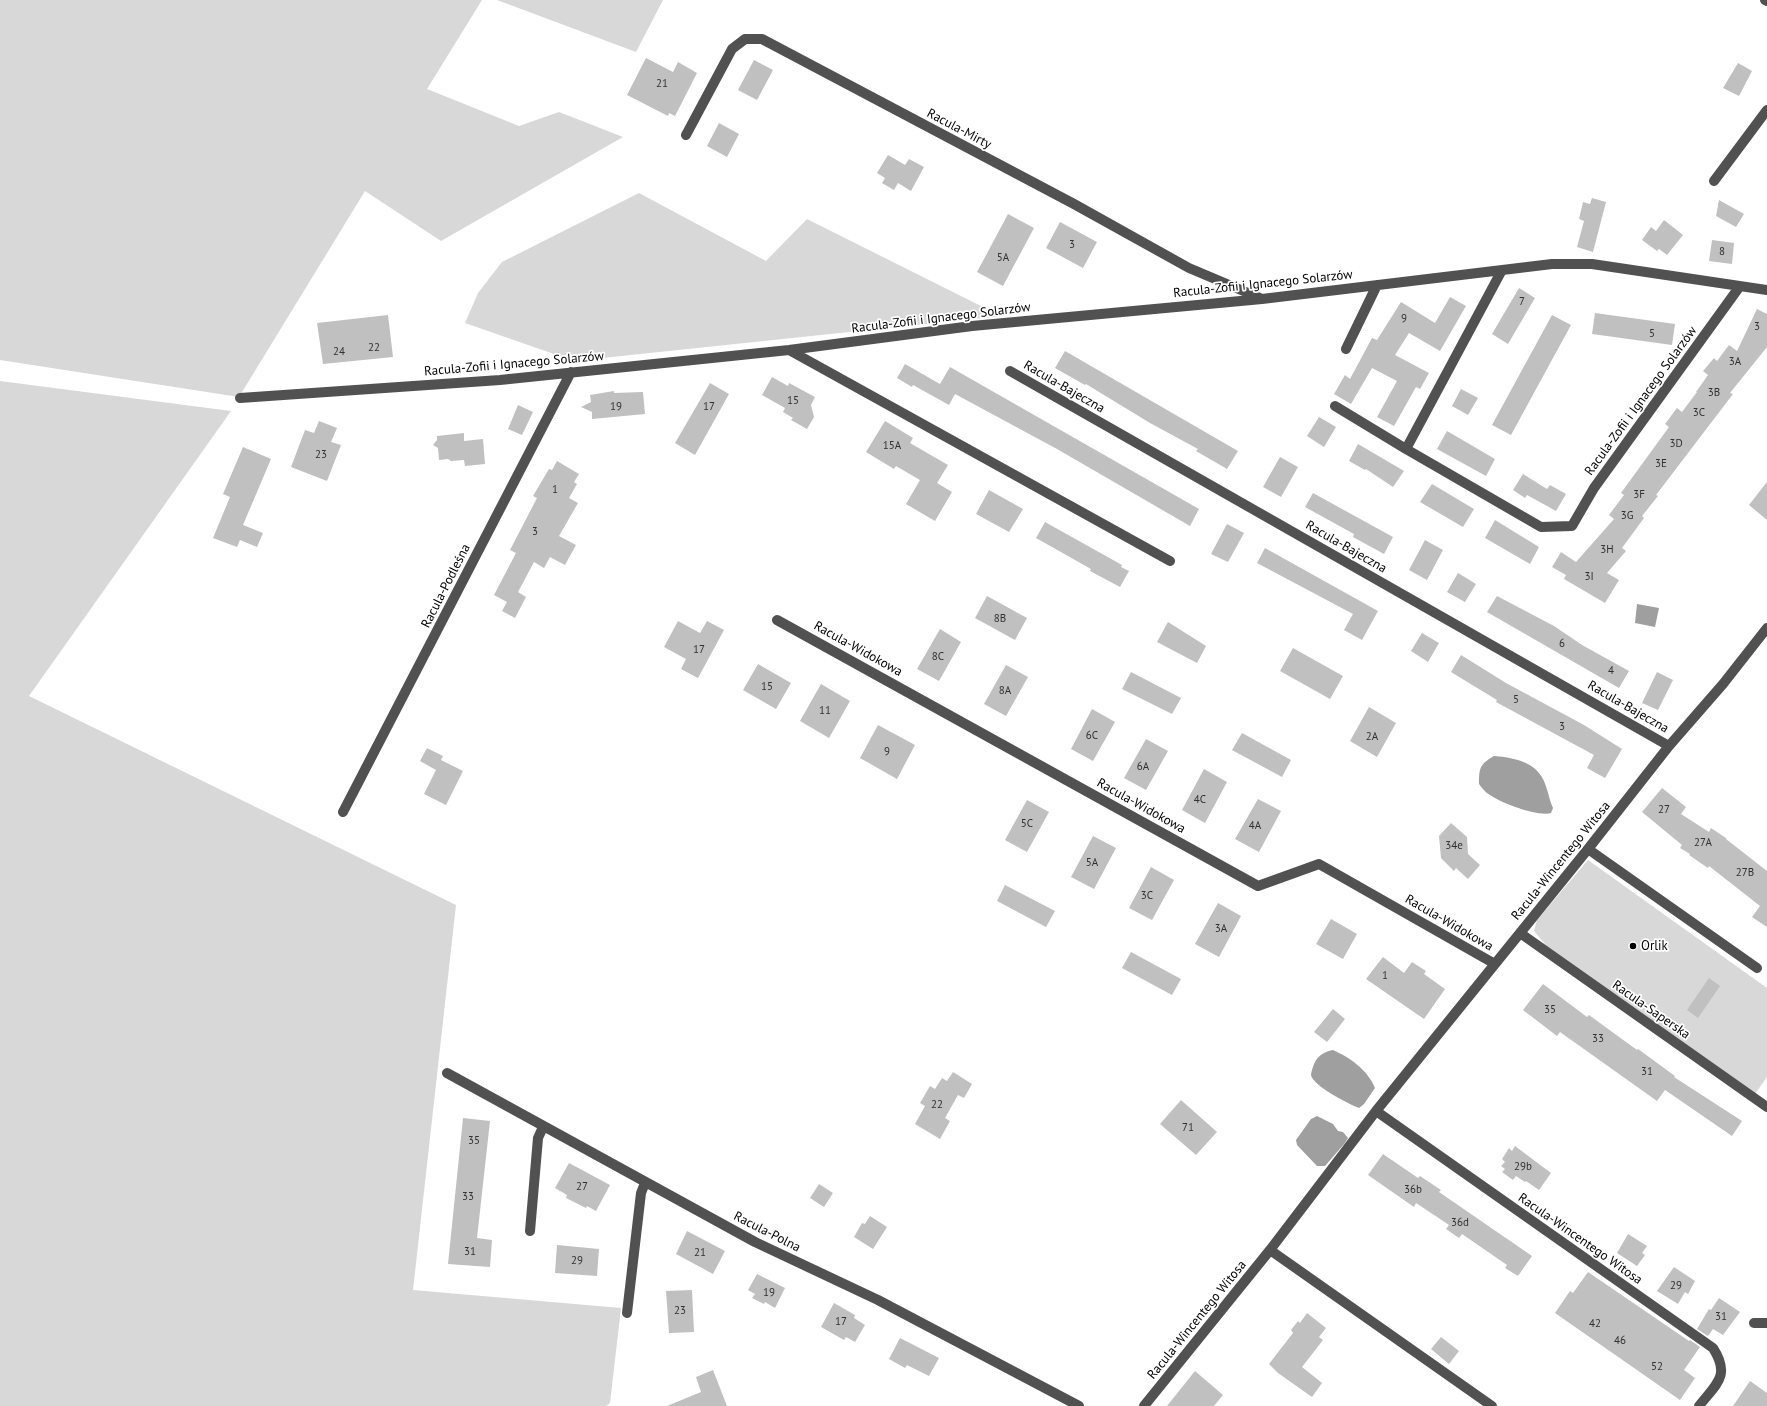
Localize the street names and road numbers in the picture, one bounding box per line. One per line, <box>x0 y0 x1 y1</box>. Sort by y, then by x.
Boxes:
street label: Racula-Mirty <box>924 105 994 153</box>
street label: Racula-Zofii i Ignacego Solarzów <box>1173 267 1353 301</box>
street label: Racula-Zofii i Ignacego Solarzów <box>851 299 1031 337</box>
street label: Racula-Zofii i Ignacego Solarzów <box>1582 323 1700 479</box>
street label: Racula-Zofii i Ignacego Solarzów <box>424 348 604 380</box>
street label: Racula-Bajeczna <box>1021 358 1107 416</box>
street label: Racula-Bajeczna <box>1303 518 1389 576</box>
street label: Racula-Podleśna <box>418 541 474 631</box>
street label: Racula-Widokowa <box>811 618 905 680</box>
street label: Racula-Bajeczna <box>1585 678 1671 736</box>
street label: Racula-Widokowa <box>1094 775 1188 837</box>
street label: Racula-Wincentego Witosa <box>1508 799 1614 923</box>
street label: Racula-Widokowa <box>1402 892 1496 954</box>
street label: Racula-Saperska <box>1609 977 1693 1043</box>
street label: Racula-Wincentego Witosa <box>1515 1190 1645 1288</box>
street label: Racula-Polna <box>731 1208 803 1256</box>
street label: Racula-Wincentego Witosa <box>1144 1258 1250 1382</box>

